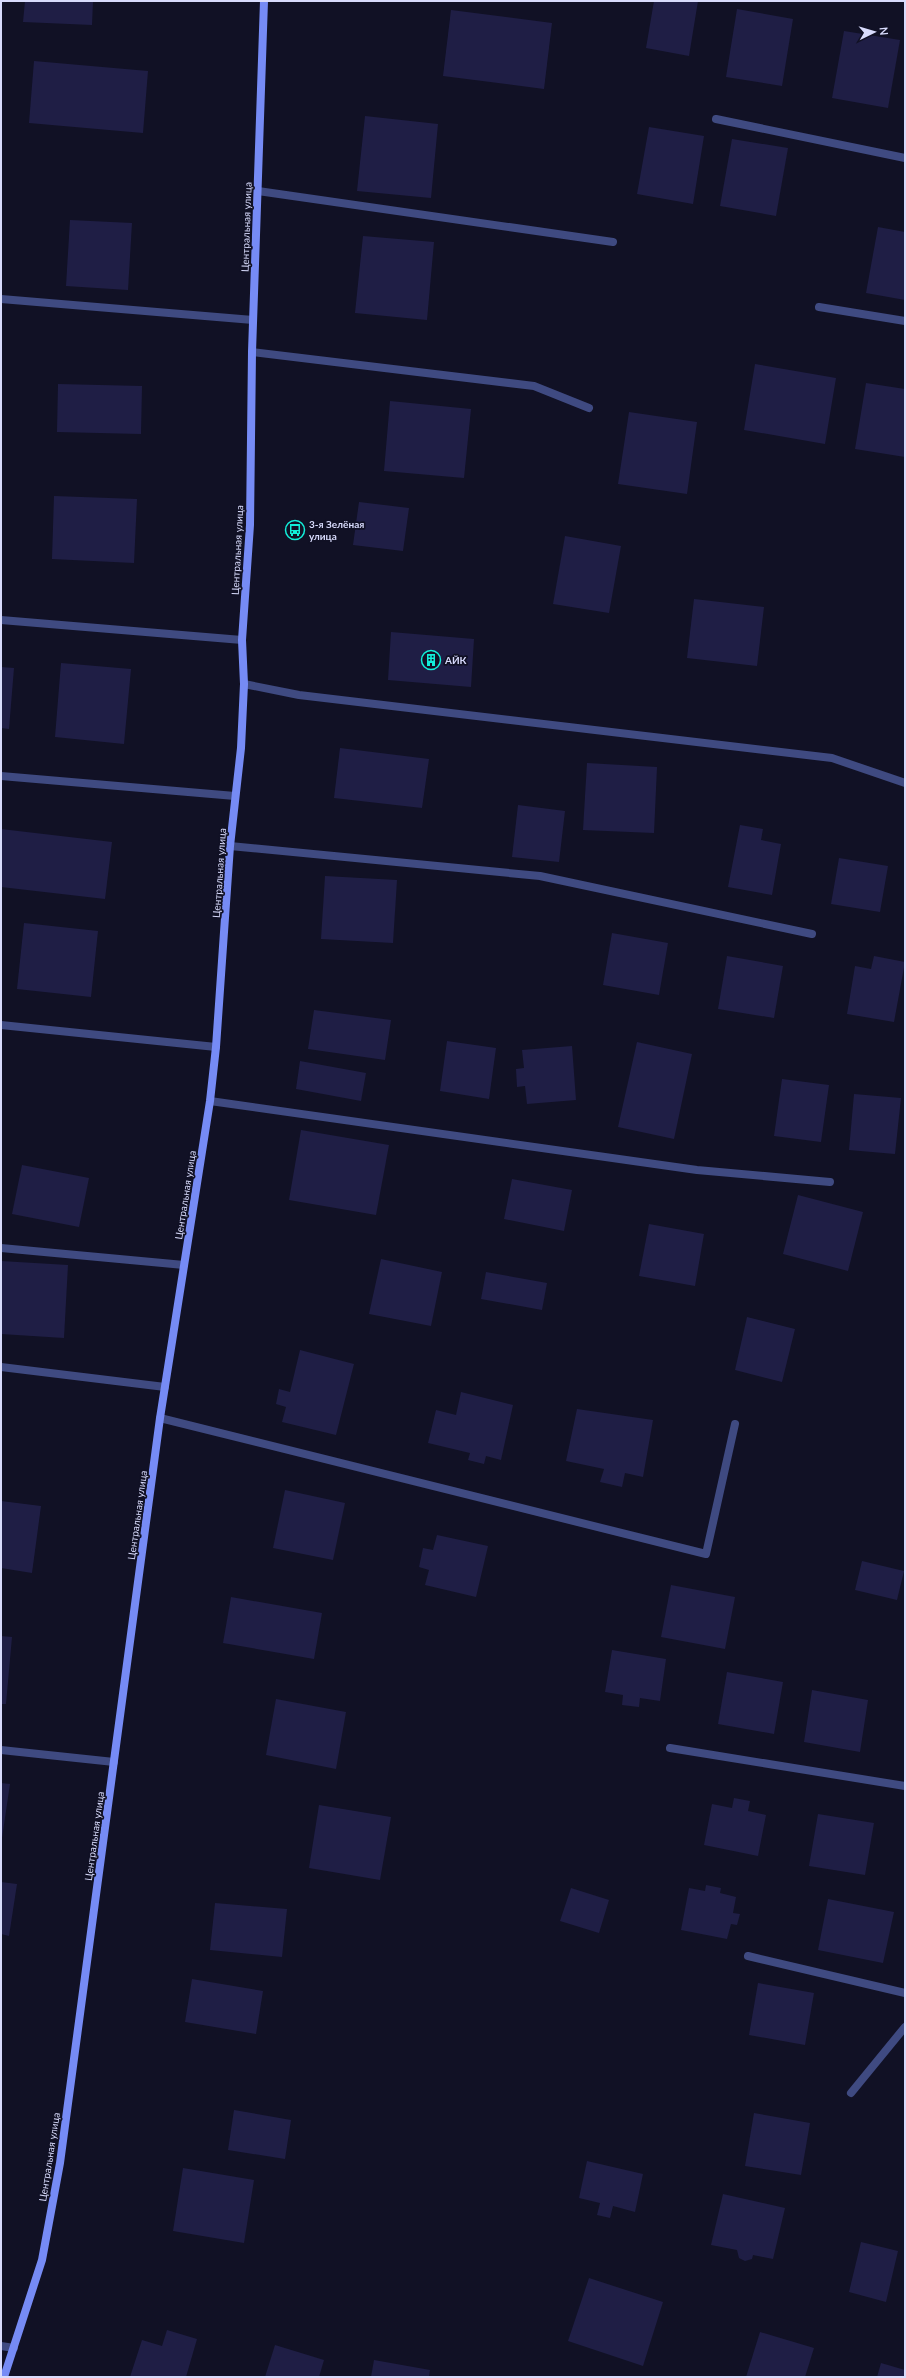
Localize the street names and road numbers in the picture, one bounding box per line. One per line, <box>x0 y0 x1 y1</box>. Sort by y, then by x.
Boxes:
street label: Центральная улица <box>238 182 254 272</box>
street label: Центральная улица <box>229 505 245 595</box>
street label: Центральная улица <box>210 828 228 918</box>
street label: Центральная улица <box>172 1150 198 1240</box>
street label: Центральная улица <box>125 1470 149 1560</box>
street label: Центральная улица <box>82 1791 106 1881</box>
street label: Центральная улица <box>36 2112 62 2202</box>

